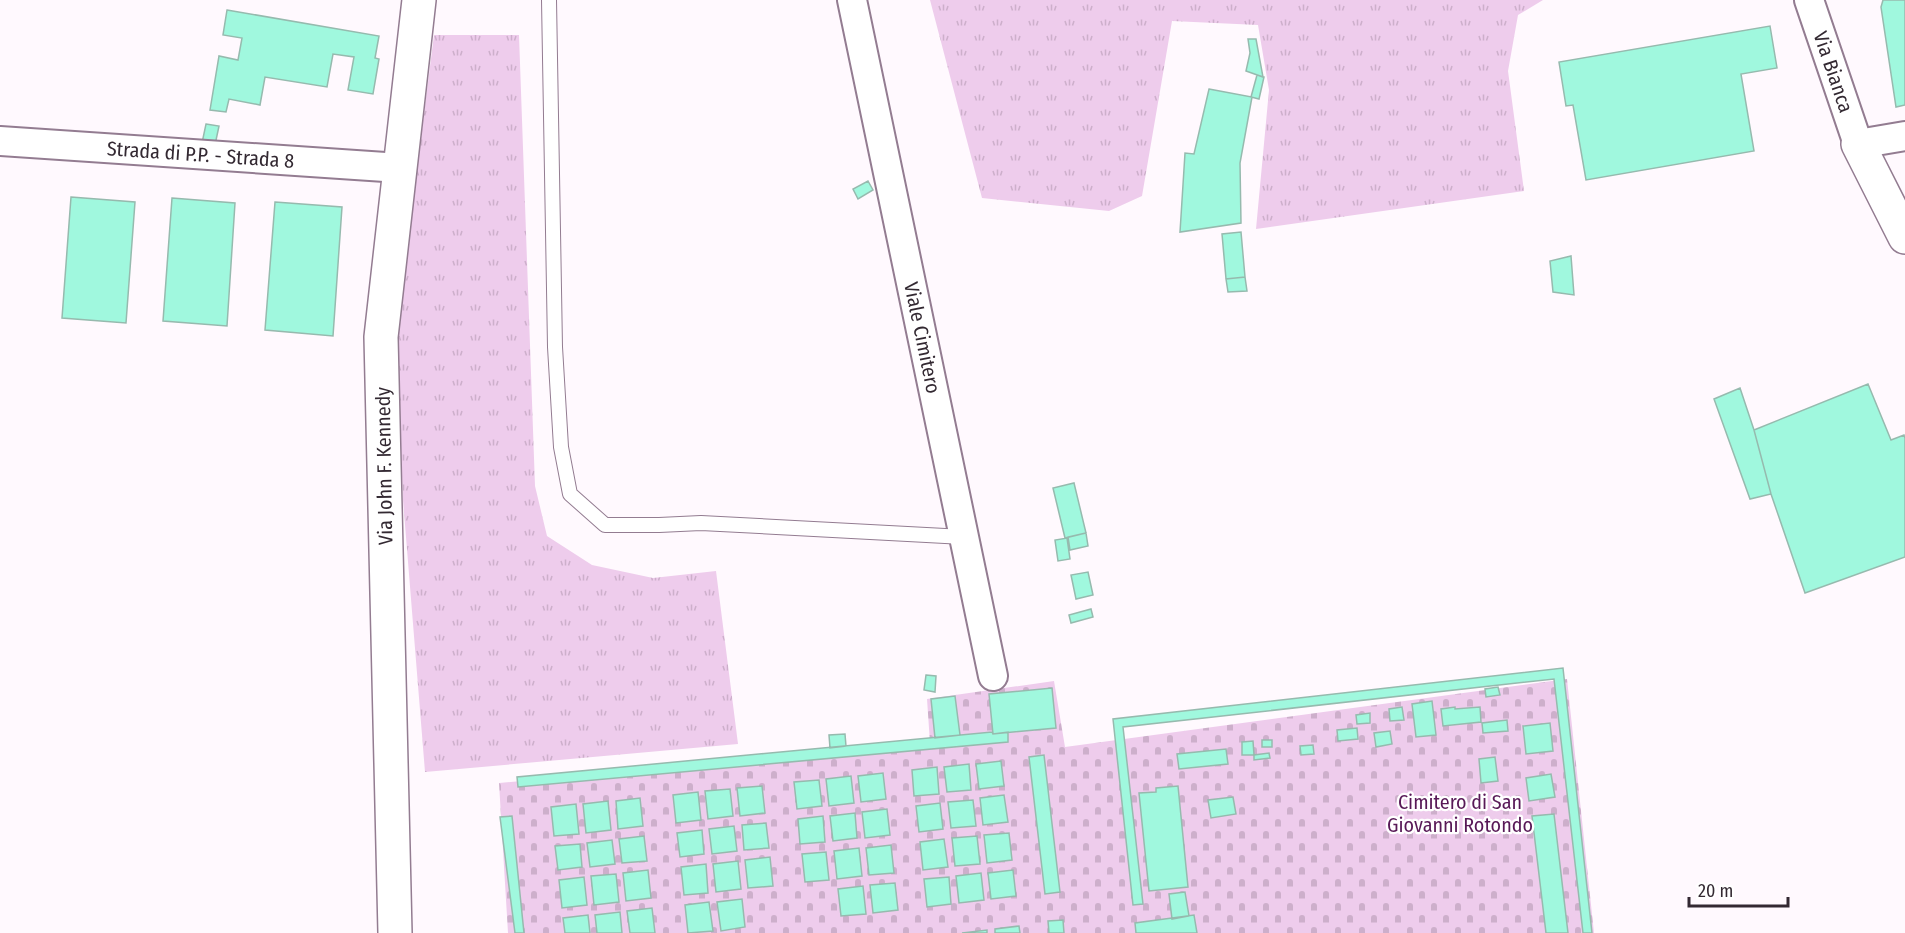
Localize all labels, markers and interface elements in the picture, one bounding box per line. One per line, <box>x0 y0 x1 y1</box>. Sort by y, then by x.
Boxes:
street label: Via Bianca <box>1809 28 1858 116</box>
street label: Strada di P.P. - Strada 8 <box>106 136 295 173</box>
street label: Viale Cimitero <box>899 280 946 396</box>
street label: Via John F. Kennedy <box>371 387 397 545</box>
park label: Cimitero di San Giovanni Rotondo <box>1387 790 1533 837</box>
scale bar <box>1689 870 1788 908</box>
text: 20 m <box>1698 880 1733 902</box>

